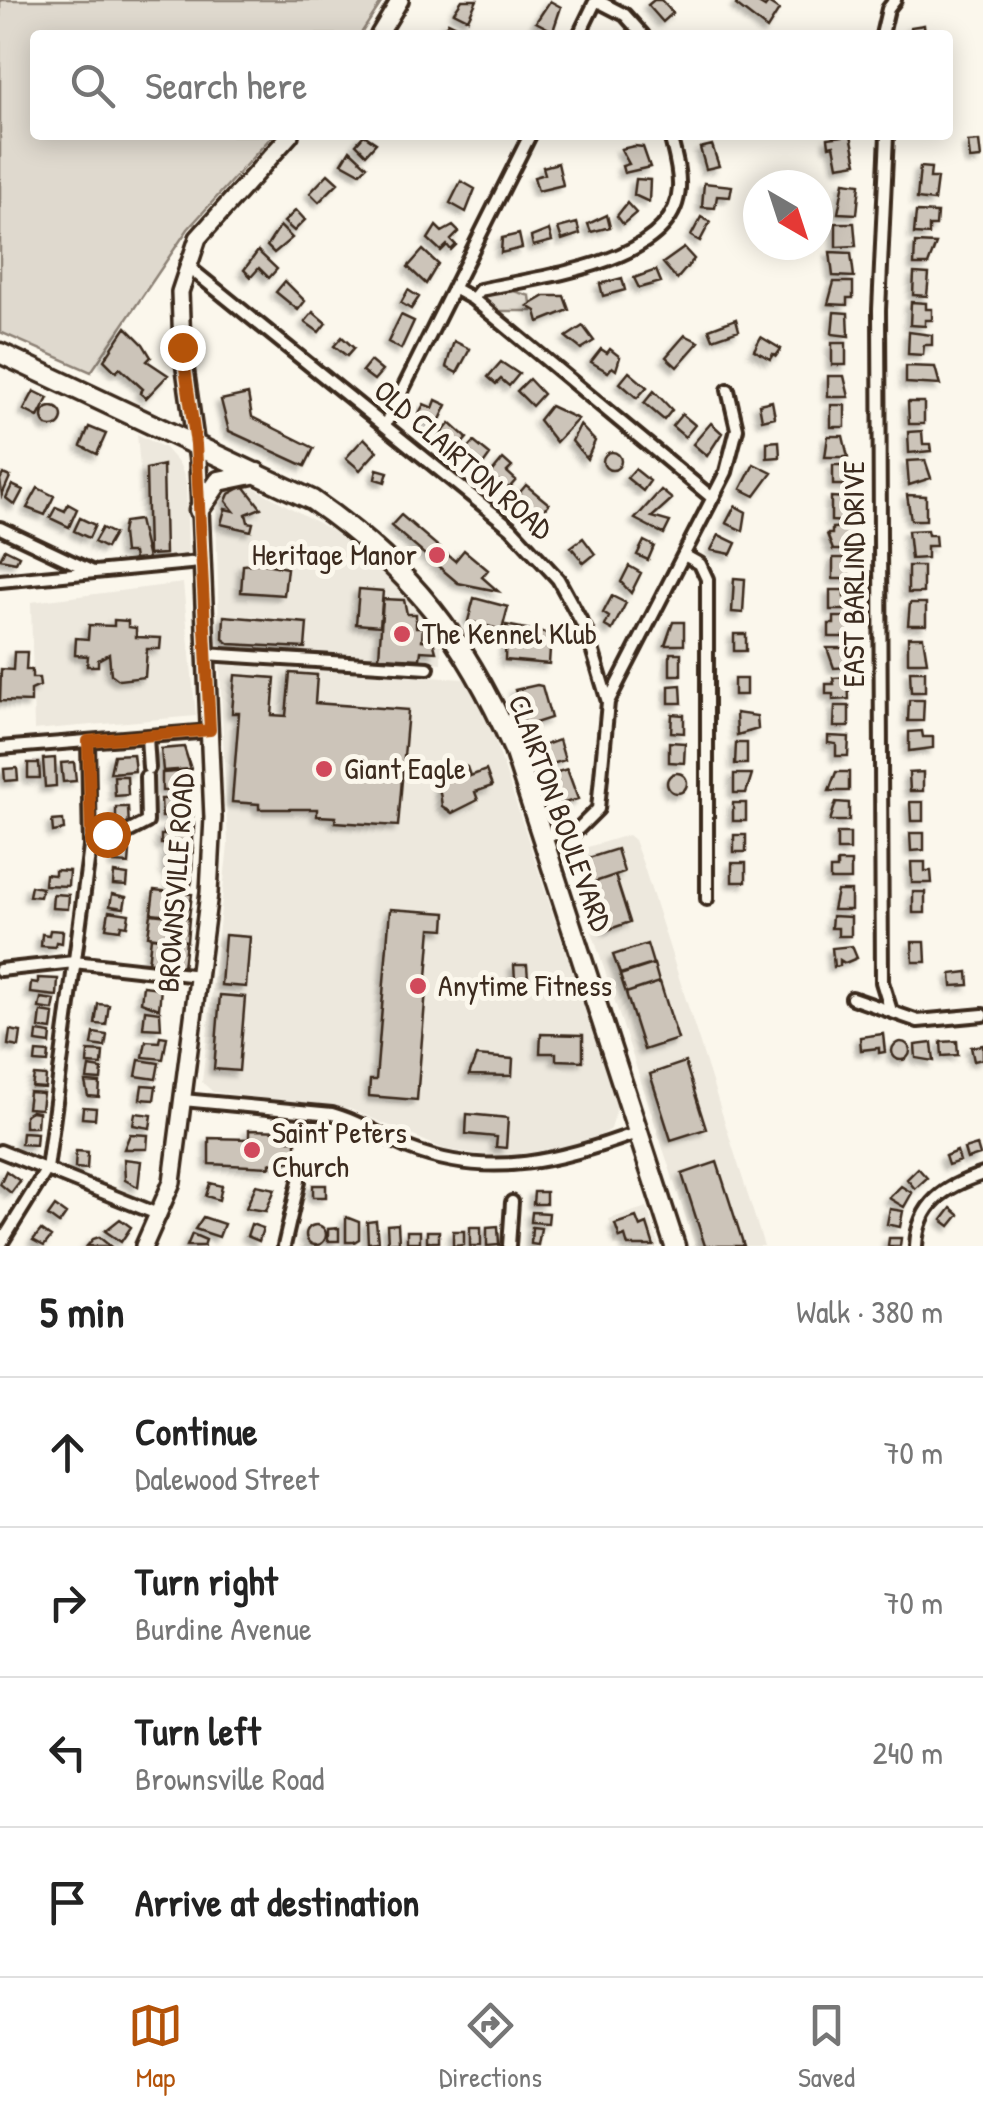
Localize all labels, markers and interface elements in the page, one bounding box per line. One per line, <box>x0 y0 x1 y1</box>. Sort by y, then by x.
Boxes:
search box <box>30 30 953 140</box>
icon: search <box>65 58 120 113</box>
text: Search here <box>145 59 307 111</box>
north arrow <box>743 170 833 260</box>
route end <box>160 325 206 371</box>
street label: OLD CLAIRTON ROAD <box>366 370 562 549</box>
street label: EAST BARLIND DRIVE <box>833 461 873 687</box>
place label: Heritage Manor <box>252 534 417 574</box>
marker: Heritage Manor <box>426 544 448 566</box>
place label: The Kennel Klub <box>422 613 597 653</box>
marker: The Kennel Klub <box>391 623 413 645</box>
street label: CLAIRTON BOULEVARD <box>500 689 623 937</box>
place label: Giant Eagle <box>344 748 466 788</box>
marker: Giant Eagle <box>313 758 335 780</box>
street label: BROWNSVILLE ROAD <box>147 771 203 994</box>
route start <box>85 812 131 858</box>
place label: Anytime Fitness <box>438 965 612 1005</box>
marker: Anytime Fitness <box>407 975 429 997</box>
place label: Saint Peters Church <box>272 1112 407 1186</box>
marker: Saint Peters Church <box>241 1139 263 1161</box>
text: 5 min <box>40 1283 124 1340</box>
text: Walk · 380 m <box>796 1290 943 1333</box>
text: Continue <box>135 1405 257 1457</box>
icon: ahead <box>40 1425 95 1480</box>
text: 70 m <box>884 1431 943 1474</box>
text: Dalewood Street <box>135 1457 319 1500</box>
text: Turn right <box>135 1555 278 1607</box>
icon: right <box>40 1575 95 1630</box>
text: 70 m <box>884 1581 943 1624</box>
text: Burdine Avenue <box>135 1607 312 1650</box>
text: Turn left <box>135 1705 260 1757</box>
icon: left <box>40 1725 95 1780</box>
text: 240 m <box>873 1731 943 1774</box>
text: Brownsville Road <box>135 1757 324 1800</box>
icon: arrive <box>40 1875 95 1930</box>
text: Arrive at destination <box>135 1876 419 1928</box>
tab: Map <box>128 1998 183 2096</box>
tab: Directions <box>439 1998 542 2096</box>
tab: Saved <box>798 1998 855 2096</box>

